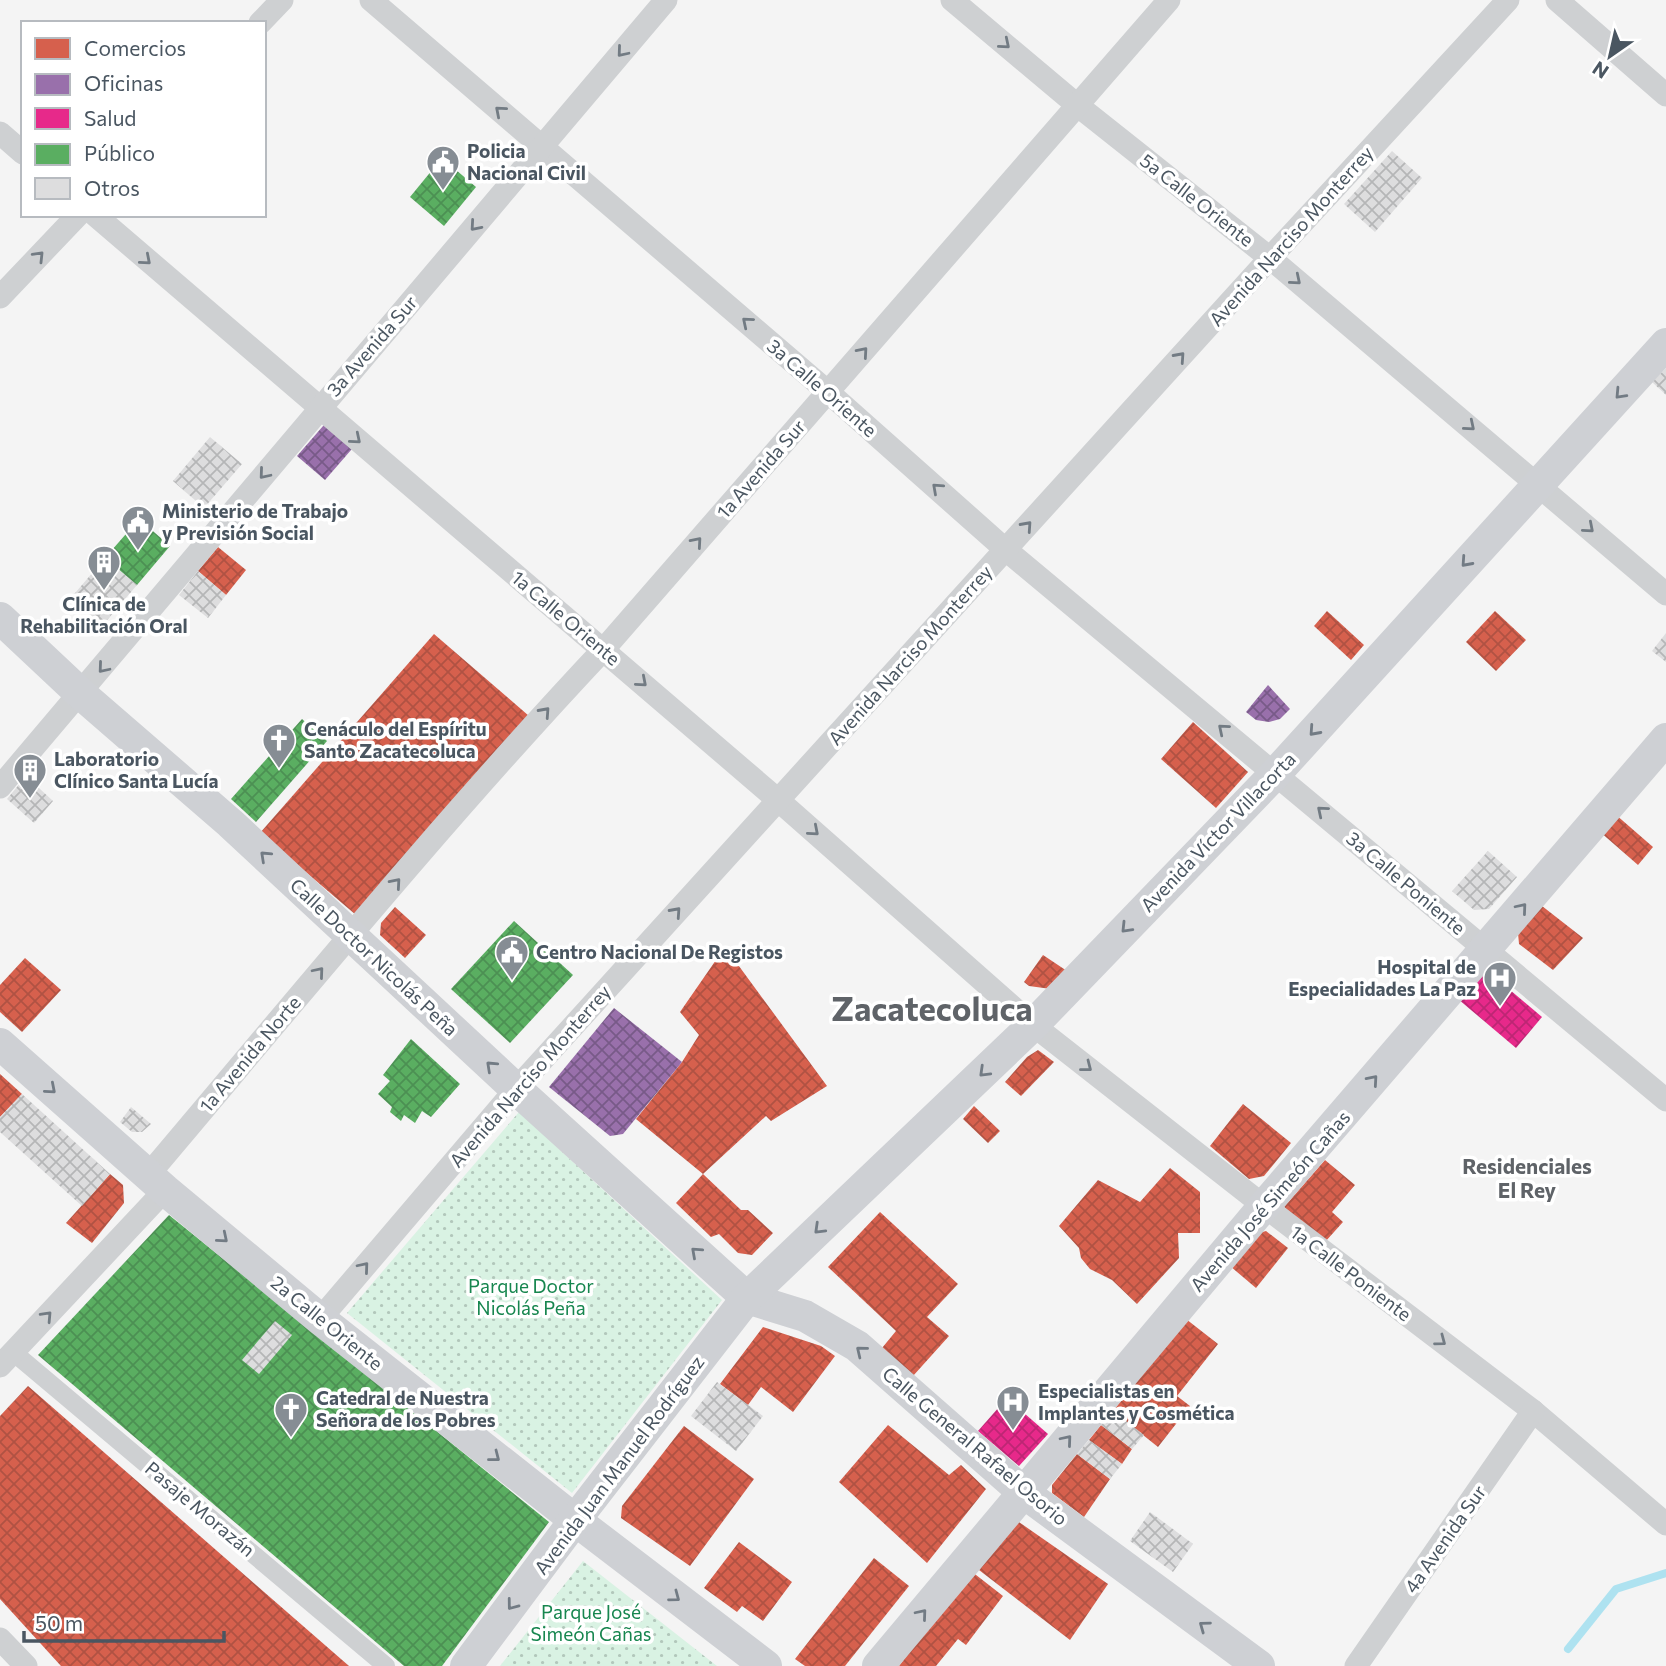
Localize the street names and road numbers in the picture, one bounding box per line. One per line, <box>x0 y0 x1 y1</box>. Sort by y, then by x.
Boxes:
street label: Avenida Narciso Monterrey <box>1204 141 1378 330</box>
street label: 5a Calle Oriente <box>1136 148 1259 251</box>
street label: 3a Avenida Sur <box>322 290 422 401</box>
street label: 3a Calle Oriente <box>763 334 882 441</box>
street label: 1a Avenida Sur <box>712 414 810 523</box>
street label: Avenida Narciso Monterrey <box>823 560 997 749</box>
street label: 1a Calle Oriente <box>507 566 625 670</box>
street label: Avenida Víctor Villacorta <box>1135 747 1300 916</box>
street label: 3a Calle Poniente <box>1342 826 1470 939</box>
street label: Calle Doctor Nicolás Peña <box>286 873 463 1040</box>
street label: Avenida Narciso Monterrey <box>444 980 615 1172</box>
street label: 1a Avenida Norte <box>194 991 305 1117</box>
street label: Avenida José Simeón Cañas <box>1185 1106 1354 1296</box>
street label: 1a Calle Poniente <box>1286 1220 1416 1325</box>
street label: 2a Calle Oriente <box>267 1271 388 1375</box>
street label: Avenida Juan Manuel Rodríguez <box>529 1351 708 1579</box>
street label: Calle General Rafael Osorio <box>878 1361 1073 1530</box>
street label: Pasaje Morazán <box>141 1456 260 1561</box>
street label: 4a Avenida Sur <box>1399 1480 1491 1597</box>

